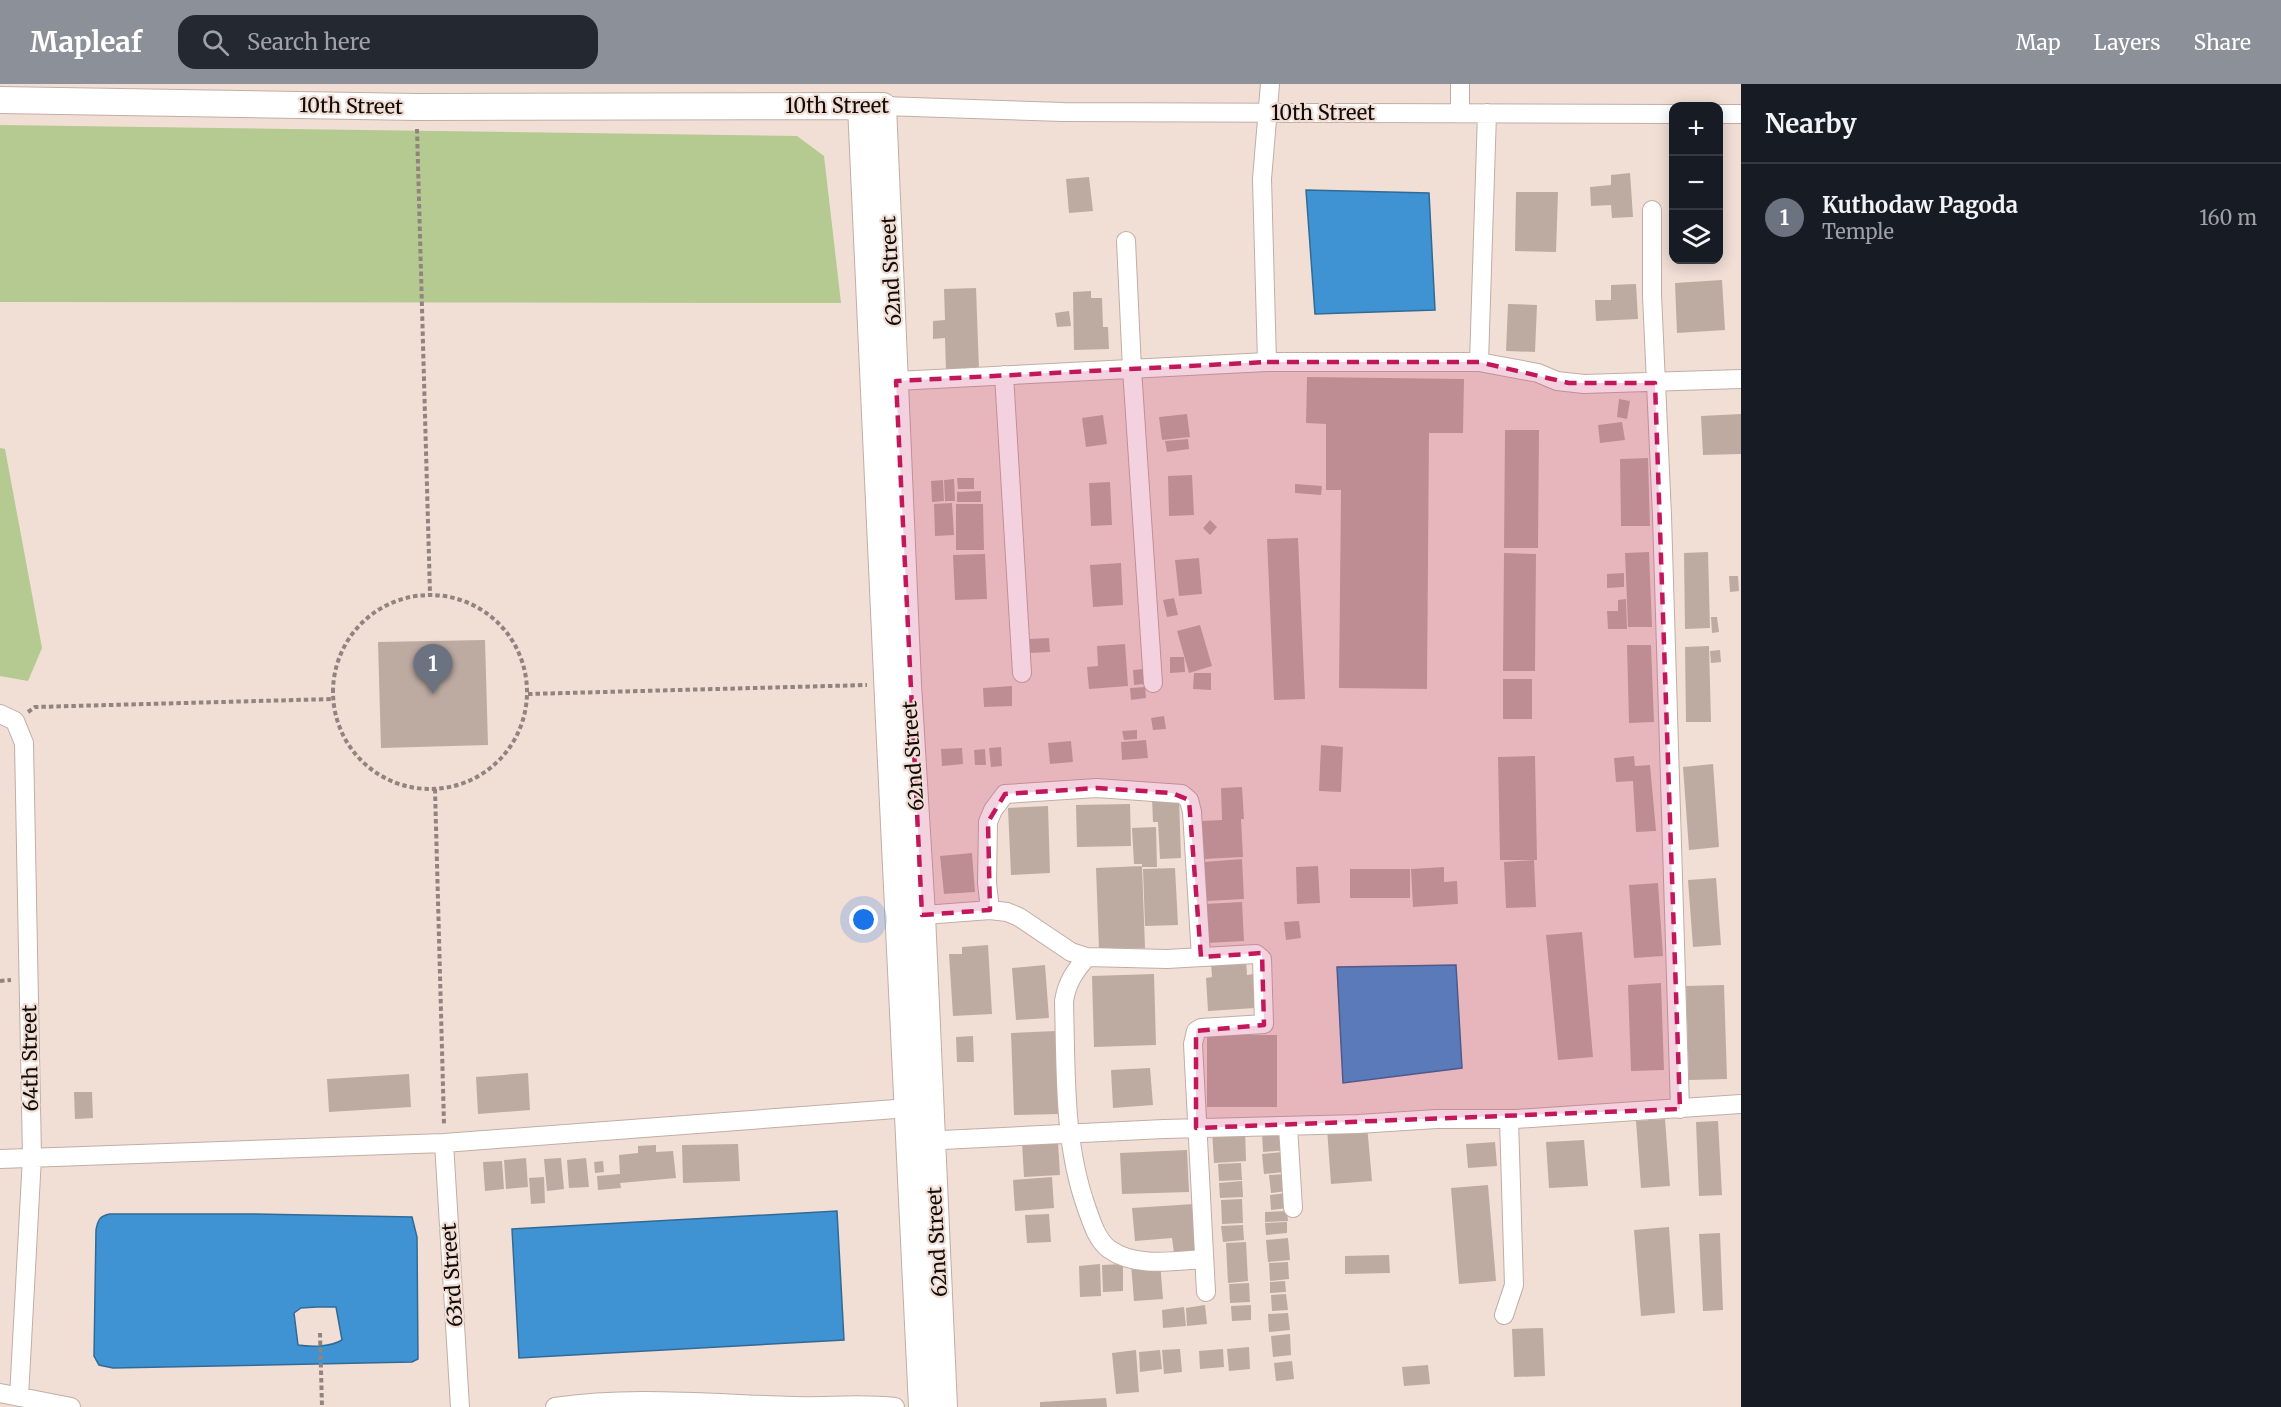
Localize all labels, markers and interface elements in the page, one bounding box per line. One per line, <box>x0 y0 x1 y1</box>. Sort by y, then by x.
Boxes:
search box <box>178 15 598 69</box>
text: Mapleaf <box>30 24 142 60</box>
icon: search <box>199 26 232 59</box>
text: Search here <box>247 28 370 56</box>
text: Map <box>2016 29 2061 56</box>
text: Layers <box>2094 29 2161 56</box>
text: Share <box>2194 29 2251 56</box>
street label: 10th Street <box>299 92 403 119</box>
street label: 10th Street <box>785 93 889 118</box>
street label: 10th Street <box>1271 100 1375 125</box>
map controls <box>1669 102 1723 264</box>
button: + <box>1669 102 1723 156</box>
text: Nearby <box>1765 107 1857 140</box>
button: − <box>1669 156 1723 210</box>
text: Kuthodaw Pagoda <box>1822 191 2018 219</box>
text: 1 <box>1780 205 1789 230</box>
text: 160 m <box>2199 205 2257 230</box>
button: layers <box>1669 210 1723 264</box>
street label: 62nd Street <box>875 215 906 327</box>
text: Temple <box>1822 219 1894 244</box>
pin: 1 <box>414 644 452 694</box>
street label: 62nd Street <box>896 700 929 812</box>
your location <box>849 905 878 934</box>
street label: 64th Street <box>16 1004 43 1112</box>
street label: 62nd Street <box>921 1186 952 1298</box>
street label: 63rd Street <box>435 1222 468 1328</box>

